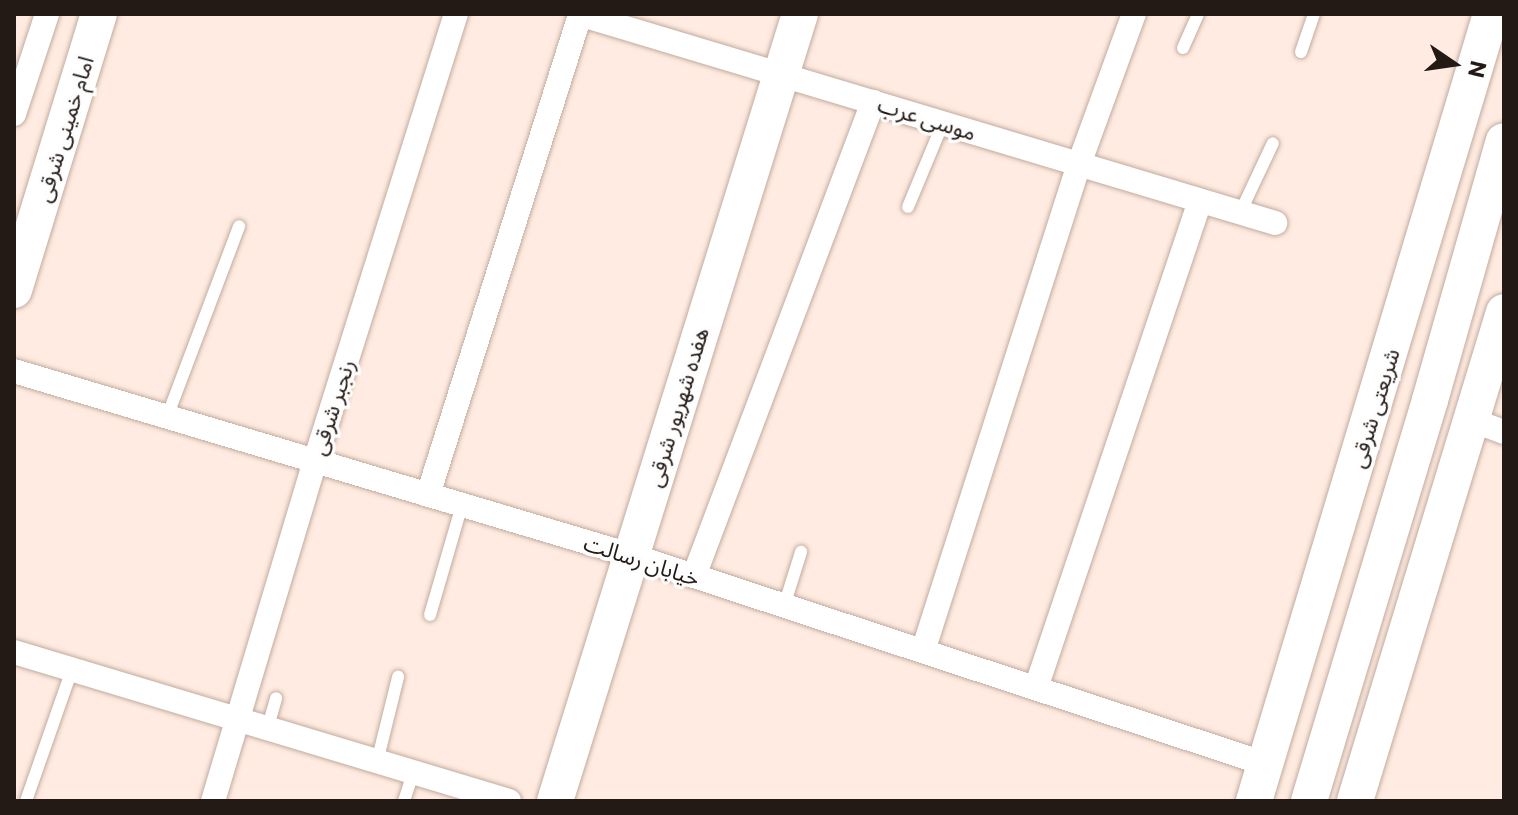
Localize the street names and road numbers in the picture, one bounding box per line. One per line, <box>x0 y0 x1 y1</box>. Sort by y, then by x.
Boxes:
street label: امام خمینی شرقی <box>29 53 99 205</box>
street label: موسی عرب <box>875 91 979 145</box>
street label: هفده شهریور شرقی <box>640 324 714 490</box>
street label: شریعتی شرقی <box>1343 345 1405 471</box>
street label: رنجبر شرقی <box>304 356 360 458</box>
street label: خیابان رسالت <box>581 529 703 591</box>

